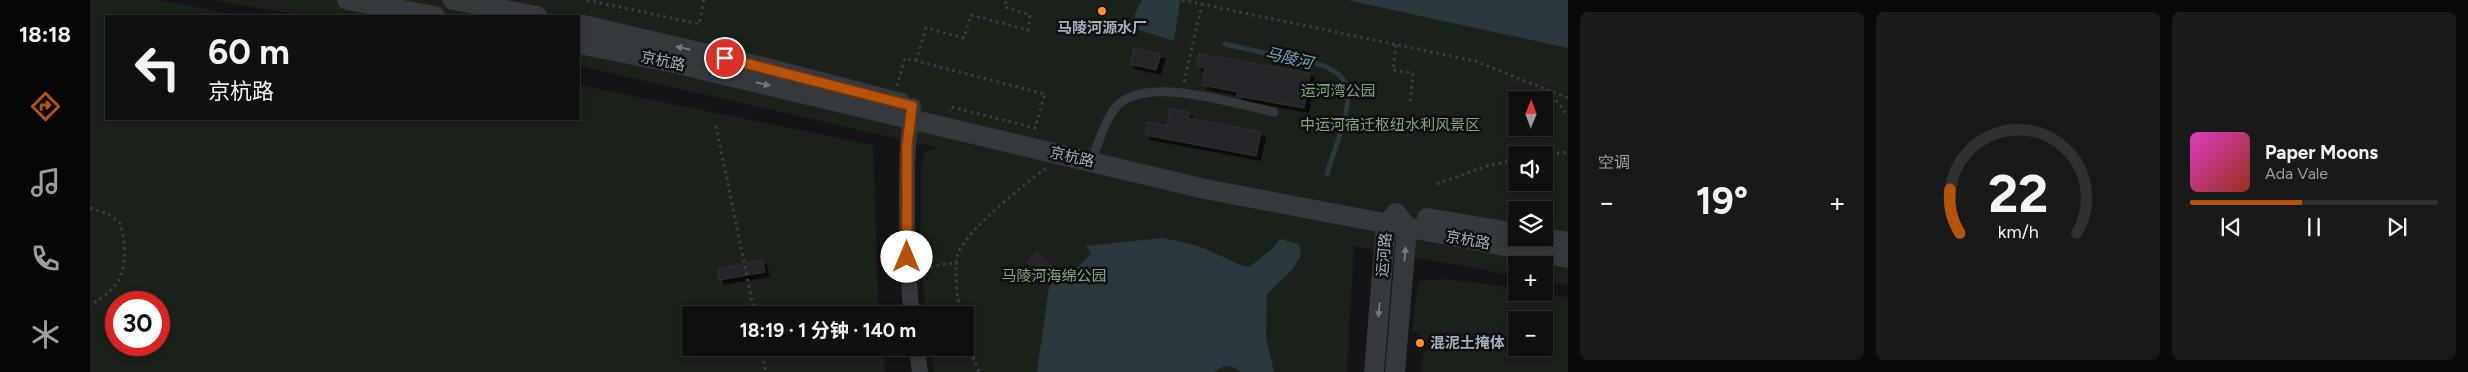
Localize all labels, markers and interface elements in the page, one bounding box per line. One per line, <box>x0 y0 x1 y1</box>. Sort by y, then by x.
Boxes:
marker: 马陵河源水厂 <box>1096 5 1108 17</box>
place label: 马陵河源水厂 <box>1057 19 1147 37</box>
text: 18:18 <box>19 21 71 48</box>
text: 60 m <box>208 31 290 73</box>
icon: left <box>125 35 190 100</box>
pin <box>704 37 746 79</box>
water label: 马陵河 <box>1263 43 1317 73</box>
one-way arrow <box>676 44 691 52</box>
icon: arrive <box>711 44 739 72</box>
street label: 京杭路 <box>639 48 687 74</box>
text: 京杭路 <box>208 78 274 105</box>
one-way arrow <box>756 80 771 88</box>
park label: 运河湾公园 <box>1300 82 1376 100</box>
icon: directions <box>28 89 63 124</box>
north arrow <box>1508 91 1552 136</box>
map controls <box>1508 91 1553 356</box>
park label: 中运河宿迁枢纽水利风景区 <box>1300 116 1480 134</box>
text: Paper Moons <box>2265 141 2378 164</box>
street label: 京杭路 <box>1048 143 1096 171</box>
button: sound <box>1508 146 1553 191</box>
text: 空调 <box>1598 153 1630 172</box>
text: 22 <box>1988 163 2048 225</box>
text: Ada Vale <box>2265 164 2328 183</box>
icon: music <box>28 165 63 200</box>
text: 19° <box>1696 178 1748 224</box>
text: − <box>1598 185 1615 219</box>
text: + <box>1829 185 1846 219</box>
button: layers <box>1508 201 1553 246</box>
icon: previous <box>2217 213 2245 241</box>
icon: pause <box>2300 213 2328 241</box>
icon: next <box>2383 213 2411 241</box>
text: km/h <box>1998 221 2038 242</box>
street label: 京杭路 <box>1444 227 1492 253</box>
position arrow <box>880 230 932 282</box>
street label: 运河路 <box>1373 232 1395 278</box>
icon: phone <box>28 241 63 276</box>
one-way arrow <box>1401 245 1409 261</box>
button: + <box>1508 256 1553 301</box>
park label: 马陵河海绵公园 <box>1001 267 1107 285</box>
speed limit sign: 30 <box>105 291 170 356</box>
one-way arrow <box>1375 302 1383 318</box>
button: − <box>1508 311 1553 356</box>
icon: climate <box>28 317 63 352</box>
text: 18:19 · 1 分钟 · 140 m <box>740 319 916 342</box>
place label: 混泥土掩体 <box>1430 334 1505 352</box>
marker: 混泥土掩体 <box>1414 337 1426 349</box>

